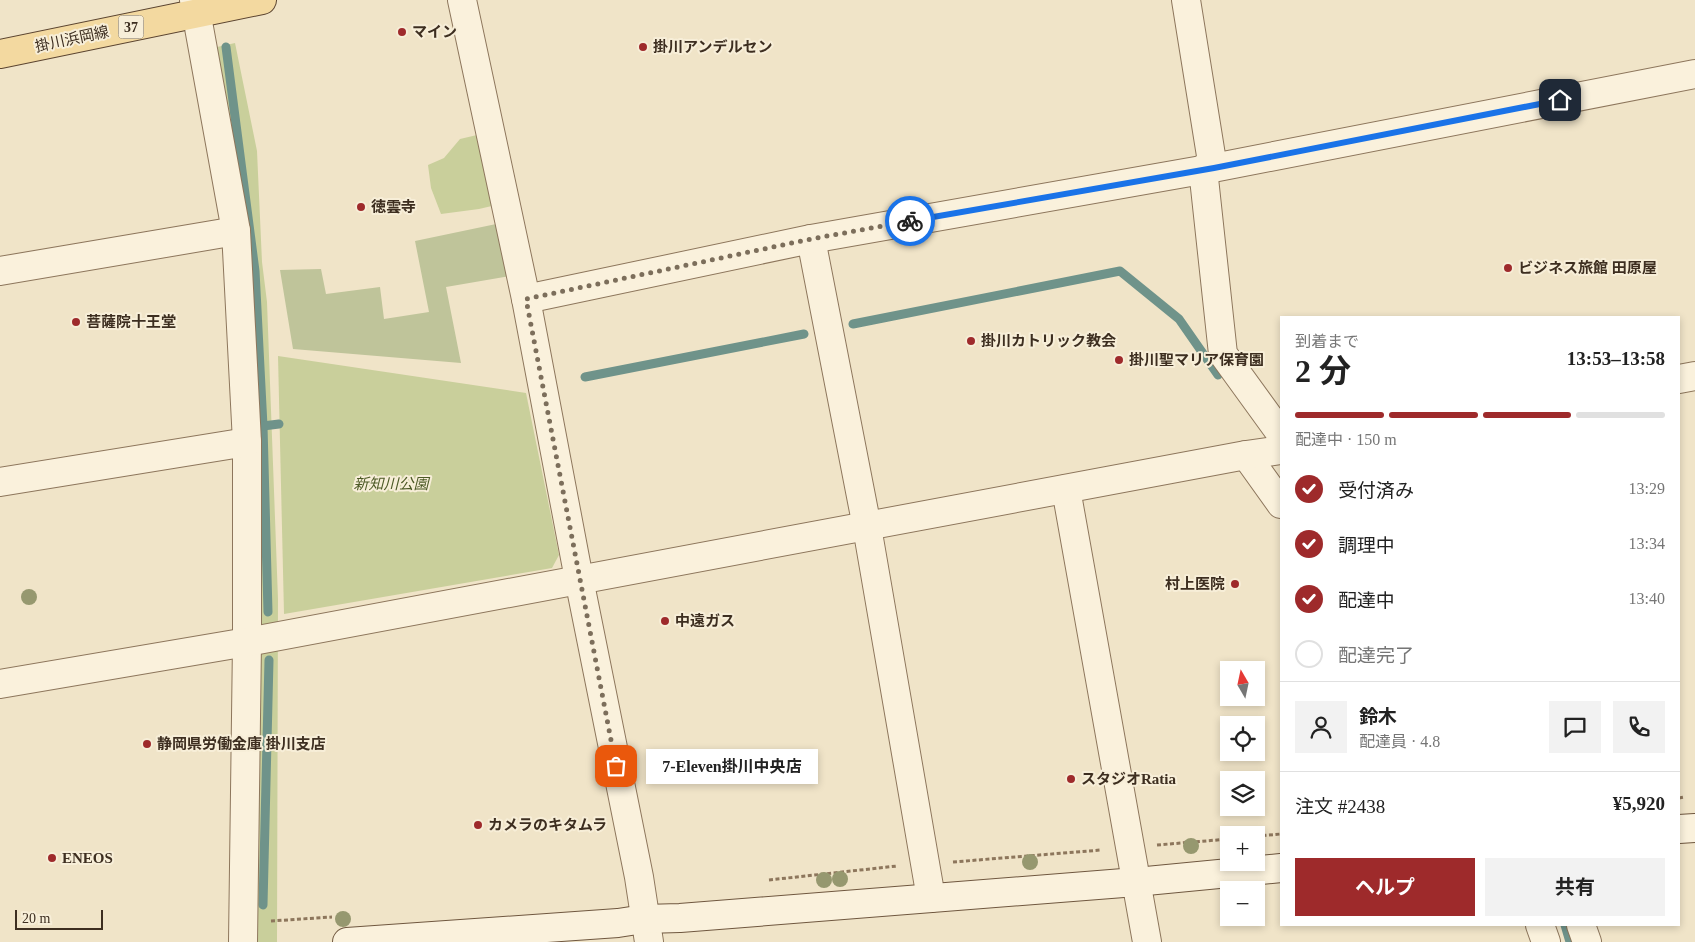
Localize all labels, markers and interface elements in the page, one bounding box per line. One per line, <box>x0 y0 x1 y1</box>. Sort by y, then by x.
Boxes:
road number: 37 <box>118 16 144 38</box>
street label: 掛川浜岡線 <box>33 22 110 55</box>
place label: マイン <box>412 24 457 40</box>
marker: マイン <box>396 26 408 38</box>
place label: 掛川アンデルセン <box>653 38 772 55</box>
marker: 掛川アンデルセン <box>637 41 649 53</box>
pin <box>1539 79 1581 121</box>
icon: home <box>1546 86 1574 114</box>
courier <box>885 196 935 246</box>
place label: 徳雲寺 <box>371 199 416 215</box>
marker: 徳雲寺 <box>355 201 367 213</box>
icon: bike <box>896 207 924 235</box>
place label: ビジネス旅館 田原屋 <box>1518 259 1657 276</box>
marker: ビジネス旅館 田原屋 <box>1502 262 1514 274</box>
place label: 菩薩院十王堂 <box>86 314 176 330</box>
marker: 菩薩院十王堂 <box>70 316 82 328</box>
place label: 掛川カトリック教会 <box>981 332 1116 349</box>
text: 到着まで <box>1295 333 1359 350</box>
marker: 掛川カトリック教会 <box>965 335 977 347</box>
text: 13:53–13:58 <box>1567 348 1665 369</box>
place label: 掛川聖マリア保育園 <box>1129 351 1264 368</box>
text: 2 分 <box>1295 353 1351 389</box>
marker: 掛川聖マリア保育園 <box>1113 354 1125 366</box>
text: 配達中 · 150 m <box>1295 431 1397 448</box>
icon: check <box>1295 475 1323 503</box>
park label: 新知川公園 <box>353 476 430 492</box>
text: 受付済み <box>1338 480 1414 501</box>
text: 13:29 <box>1629 480 1665 497</box>
icon: check <box>1295 530 1323 558</box>
text: 調理中 <box>1338 535 1395 556</box>
text: 13:34 <box>1629 535 1665 552</box>
place label: 村上医院 <box>1165 575 1225 592</box>
marker: 村上医院 <box>1229 578 1241 590</box>
icon: check <box>1295 585 1323 613</box>
text: 配達中 <box>1338 590 1395 611</box>
text: 13:40 <box>1629 590 1665 607</box>
place label: 中遠ガス <box>675 613 735 629</box>
marker: 中遠ガス <box>659 615 671 627</box>
text: 配達完了 <box>1338 645 1414 666</box>
north arrow <box>1220 661 1265 706</box>
map controls <box>1220 661 1265 926</box>
button: person <box>1295 701 1347 753</box>
button: chat <box>1549 701 1601 753</box>
button: phone <box>1613 701 1665 753</box>
text: 鈴木 <box>1359 706 1397 727</box>
button: locate <box>1220 716 1265 761</box>
text: 配達員 · 4.8 <box>1359 733 1440 750</box>
place label: 静岡県労働金庫 掛川支店 <box>157 735 326 752</box>
marker: 静岡県労働金庫 掛川支店 <box>141 738 153 750</box>
pin <box>595 745 637 787</box>
callout: 7-Eleven掛川中央店 <box>646 748 818 784</box>
icon: bag <box>602 752 630 780</box>
text: 7-Eleven掛川中央店 <box>662 758 802 775</box>
place label: スタジオRatia <box>1081 771 1176 787</box>
button: layers <box>1220 771 1265 816</box>
marker: スタジオRatia <box>1065 773 1077 785</box>
text: ¥5,920 <box>1613 793 1665 814</box>
text: 注文 #2438 <box>1295 796 1385 817</box>
place label: カメラのキタムラ <box>488 817 607 833</box>
marker: カメラのキタムラ <box>472 819 484 831</box>
button: + <box>1220 826 1265 871</box>
place label: ENEOS <box>62 850 113 866</box>
marker: ENEOS <box>46 852 58 864</box>
button: ヘルプ <box>1295 858 1475 916</box>
button: 共有 <box>1485 858 1665 916</box>
button: − <box>1220 881 1265 926</box>
scale bar <box>15 907 102 930</box>
text: 20 m <box>22 911 50 926</box>

